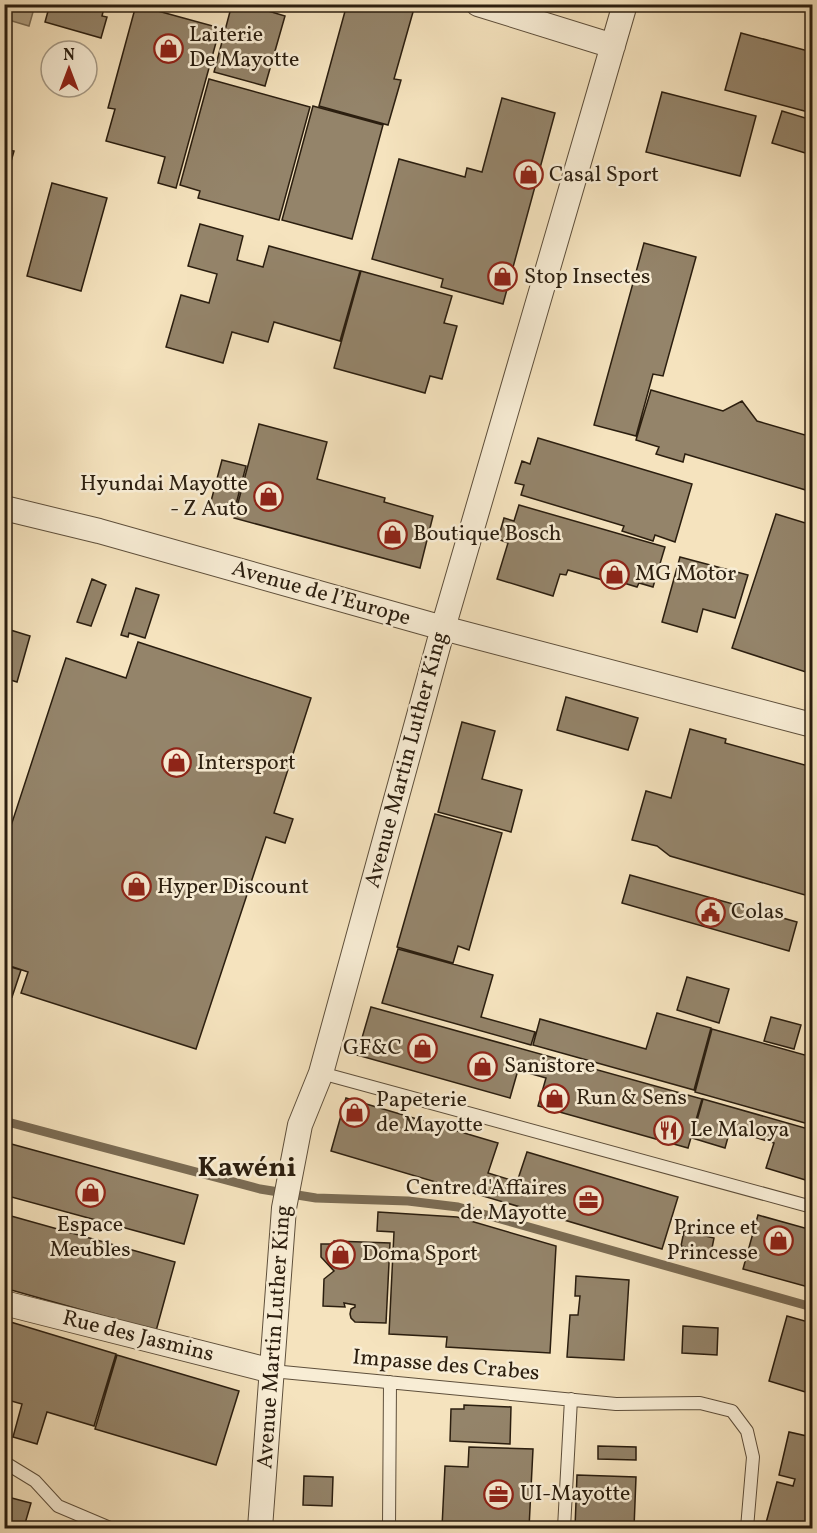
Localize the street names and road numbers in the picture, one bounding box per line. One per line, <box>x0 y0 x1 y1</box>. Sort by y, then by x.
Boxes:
street label: Avenue de l’Europe <box>228 554 414 634</box>
street label: Avenue Martin Luther King <box>358 628 456 892</box>
street label: Avenue Martin Luther King <box>250 1204 300 1470</box>
street label: Rue des Jasmins <box>59 1303 217 1371</box>
street label: Impasse des Crabes <box>351 1342 541 1390</box>

